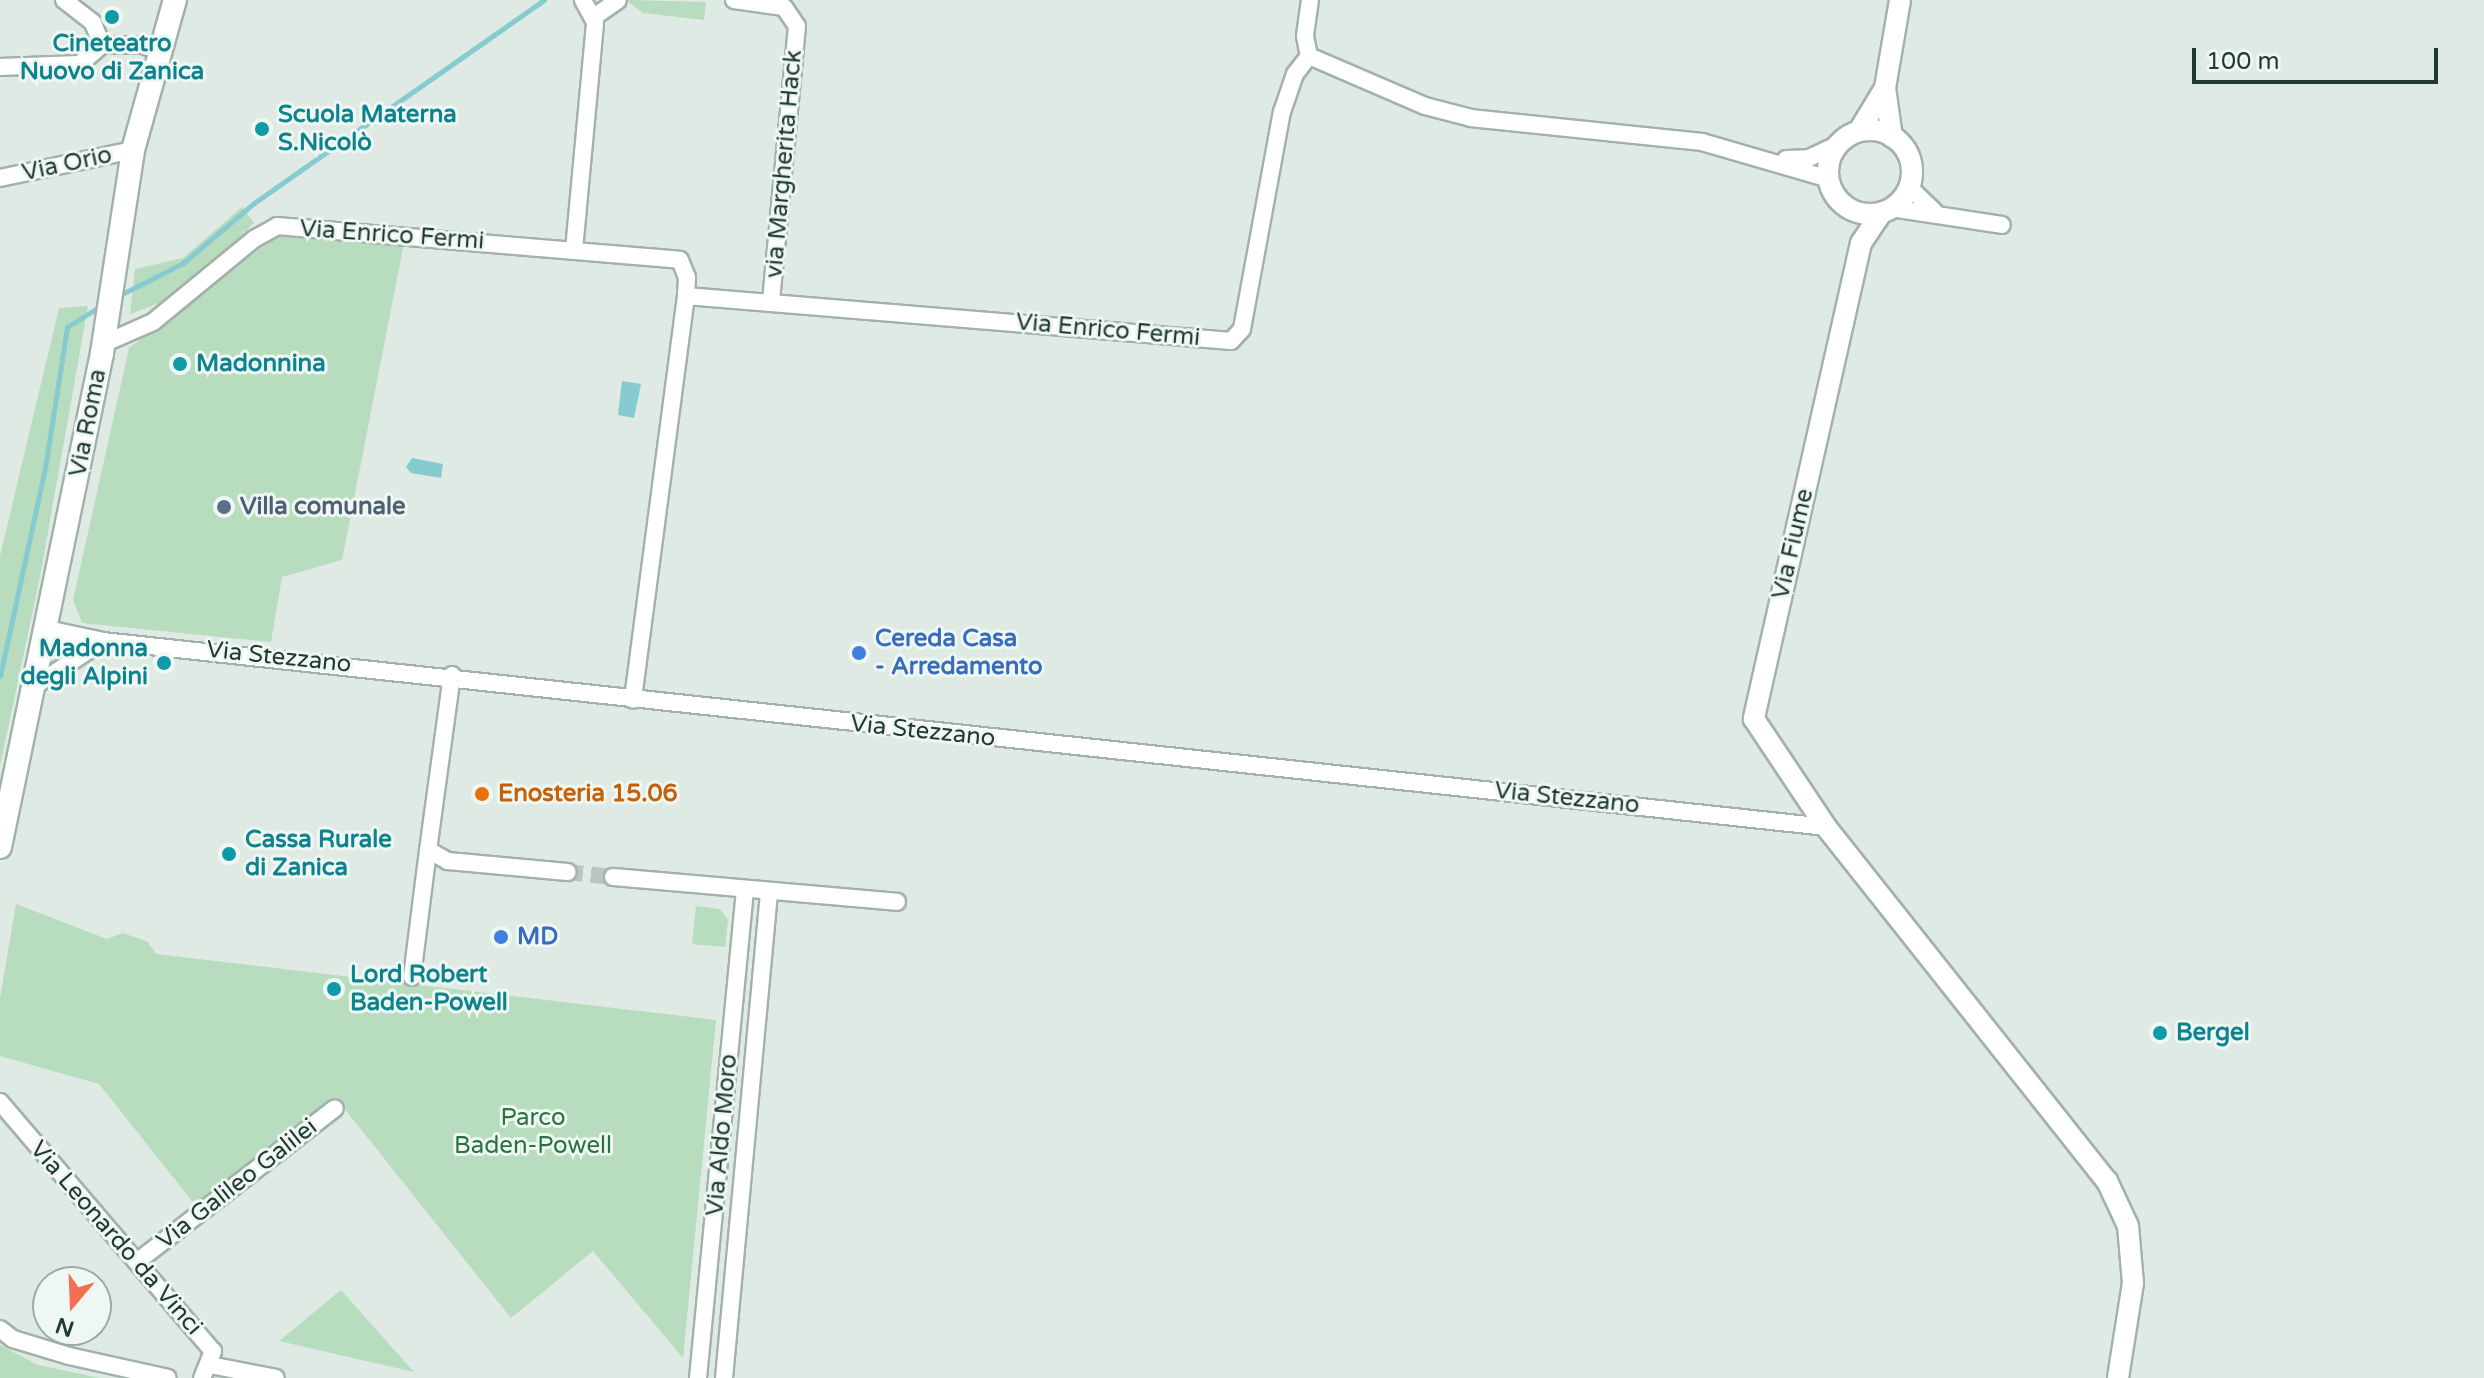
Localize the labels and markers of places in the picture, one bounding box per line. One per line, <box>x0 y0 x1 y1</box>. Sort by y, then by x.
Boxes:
marker: Cineteatro Nuovo di Zanica <box>103 8 121 26</box>
place label: Cineteatro Nuovo di Zanica <box>20 30 204 86</box>
place label: Scuola Materna S.Nicolò <box>278 101 457 157</box>
marker: Scuola Materna S.Nicolò <box>253 120 271 138</box>
place label: Madonnina <box>196 350 326 378</box>
marker: Madonnina <box>171 355 189 373</box>
place label: Villa comunale <box>240 493 406 521</box>
marker: Villa comunale <box>215 498 233 516</box>
place label: Cereda Casa - Arredamento <box>875 625 1043 681</box>
place label: Madonna degli Alpini <box>20 635 148 691</box>
marker: Cereda Casa - Arredamento <box>850 644 868 662</box>
marker: Madonna degli Alpini <box>155 654 173 672</box>
place label: Enosteria 15.06 <box>498 780 678 808</box>
marker: Enosteria 15.06 <box>473 785 491 803</box>
place label: Cassa Rurale di Zanica <box>245 826 392 882</box>
marker: Cassa Rurale di Zanica <box>220 845 238 863</box>
place label: MD <box>517 923 558 951</box>
marker: MD <box>492 928 510 946</box>
place label: Lord Robert Baden-Powell <box>350 961 508 1017</box>
marker: Lord Robert Baden-Powell <box>325 980 343 998</box>
place label: Bergel <box>2176 1019 2250 1047</box>
marker: Bergel <box>2151 1024 2169 1042</box>

